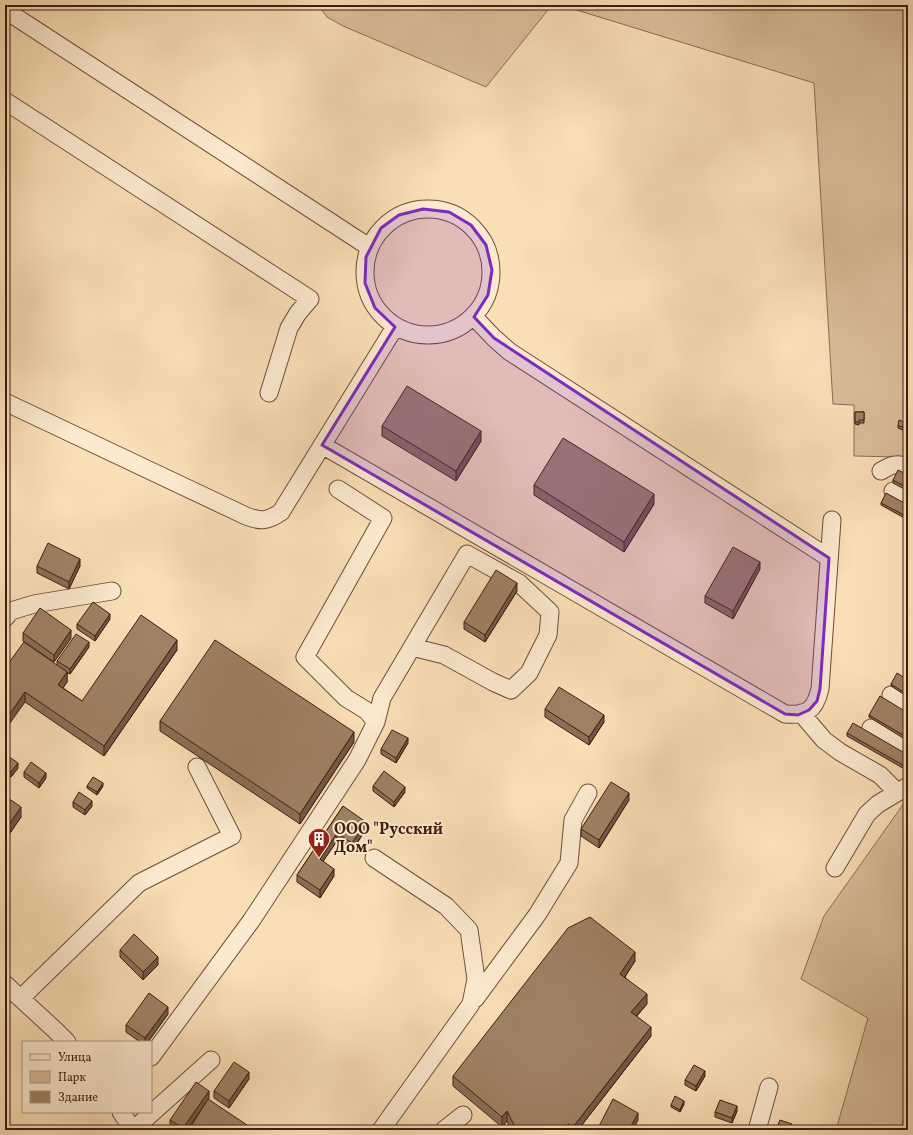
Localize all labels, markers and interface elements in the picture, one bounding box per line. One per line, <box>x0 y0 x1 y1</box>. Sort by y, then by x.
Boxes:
place label: ООО "Русский Дом" <box>334 819 443 859</box>
building icon: ООО "Русский Дом" <box>306 826 332 859</box>
legend <box>22 1041 152 1113</box>
text: Улица <box>58 1050 91 1066</box>
text: Парк <box>58 1070 86 1086</box>
text: Здание <box>58 1090 98 1106</box>

